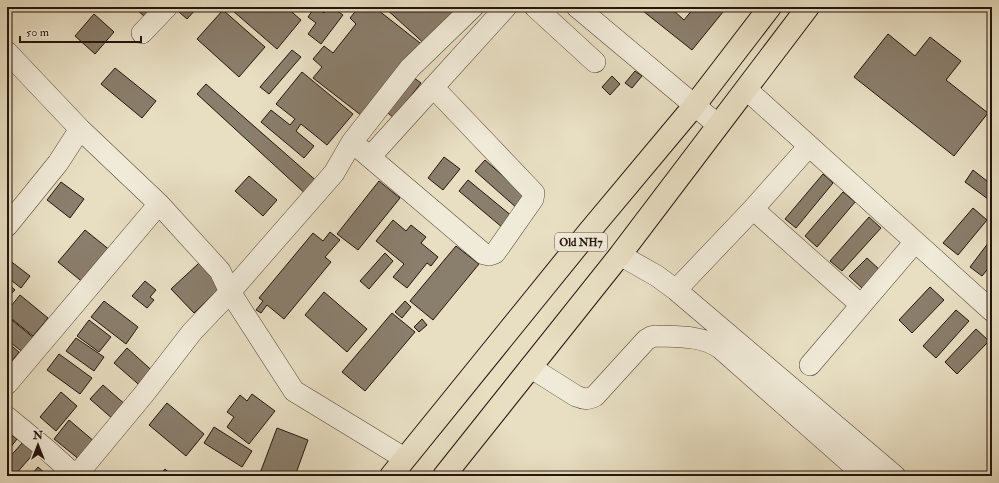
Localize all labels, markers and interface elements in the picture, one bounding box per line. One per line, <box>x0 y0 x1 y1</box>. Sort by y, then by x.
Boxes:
scale bar <box>20 18 141 44</box>
text: 50 m <box>26 25 50 40</box>
road number: Old NH7 <box>555 233 607 251</box>
north arrow <box>18 425 58 465</box>
text: N <box>32 429 44 442</box>

